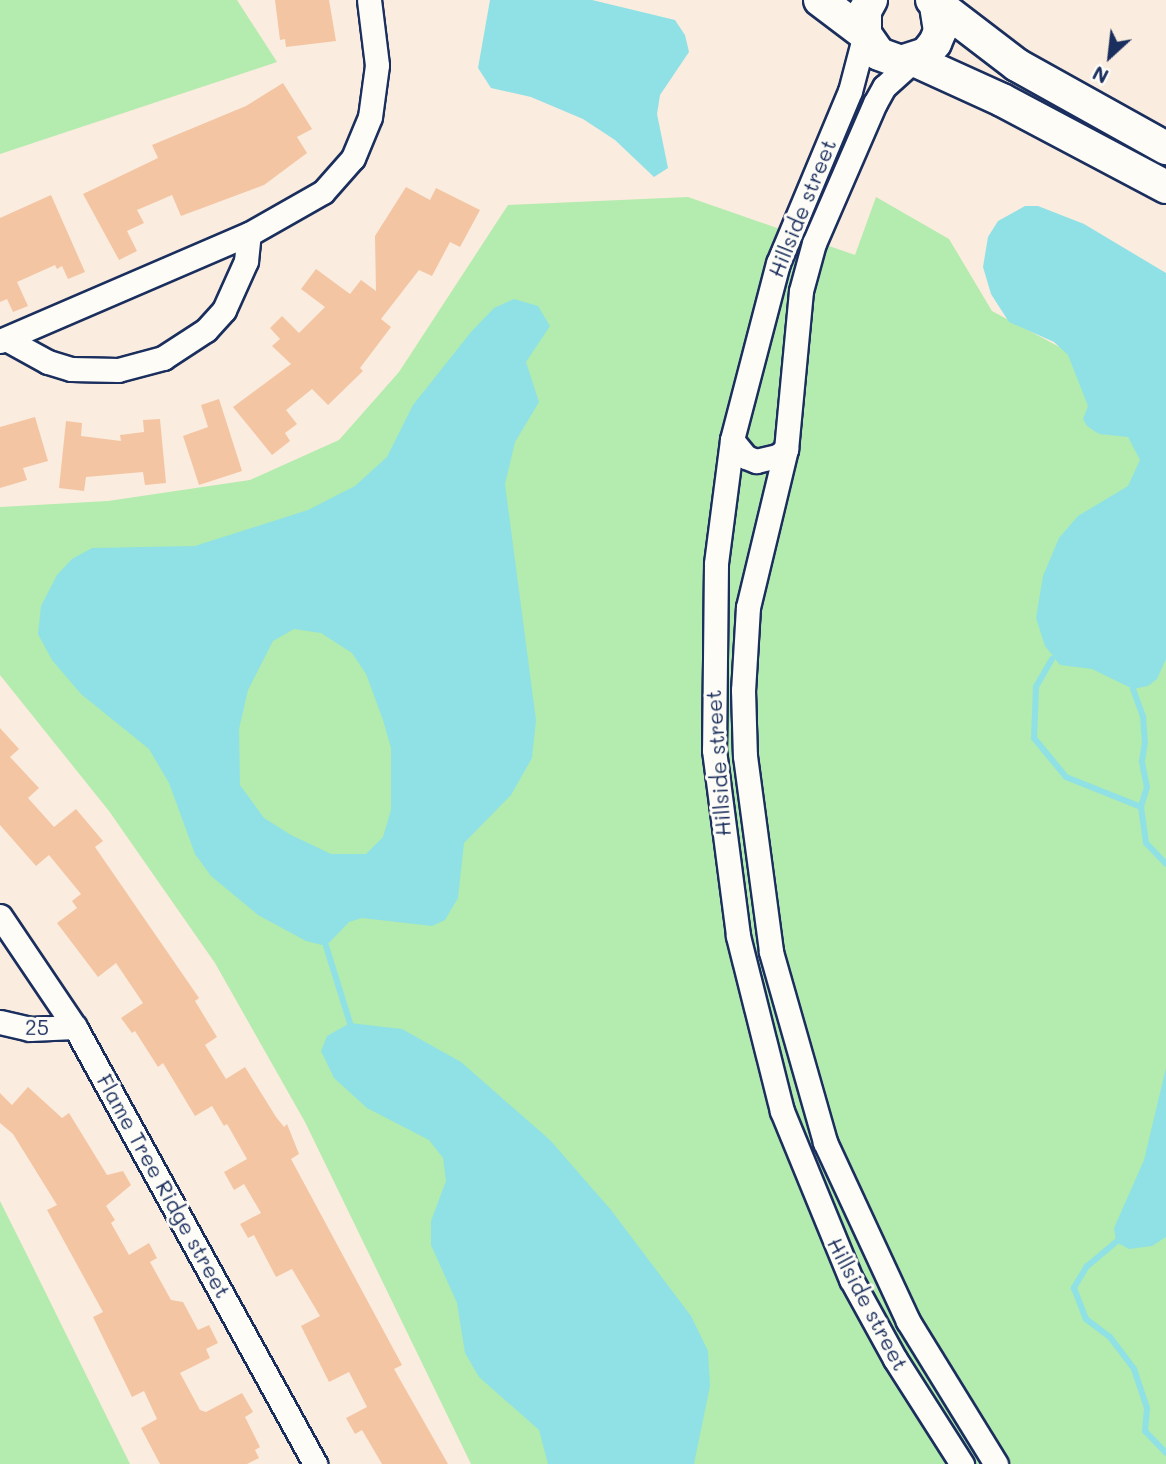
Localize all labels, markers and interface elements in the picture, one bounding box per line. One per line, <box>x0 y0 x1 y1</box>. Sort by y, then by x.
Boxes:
north arrow <box>1075 21 1145 91</box>
text: N <box>1088 61 1112 90</box>
street label: Hillside street <box>763 135 841 281</box>
street label: Hillside street <box>700 689 736 837</box>
street label: 25 <box>25 1014 49 1040</box>
street label: Flame Tree Ridge street <box>92 1070 236 1302</box>
street label: Hillside street <box>822 1233 914 1375</box>

